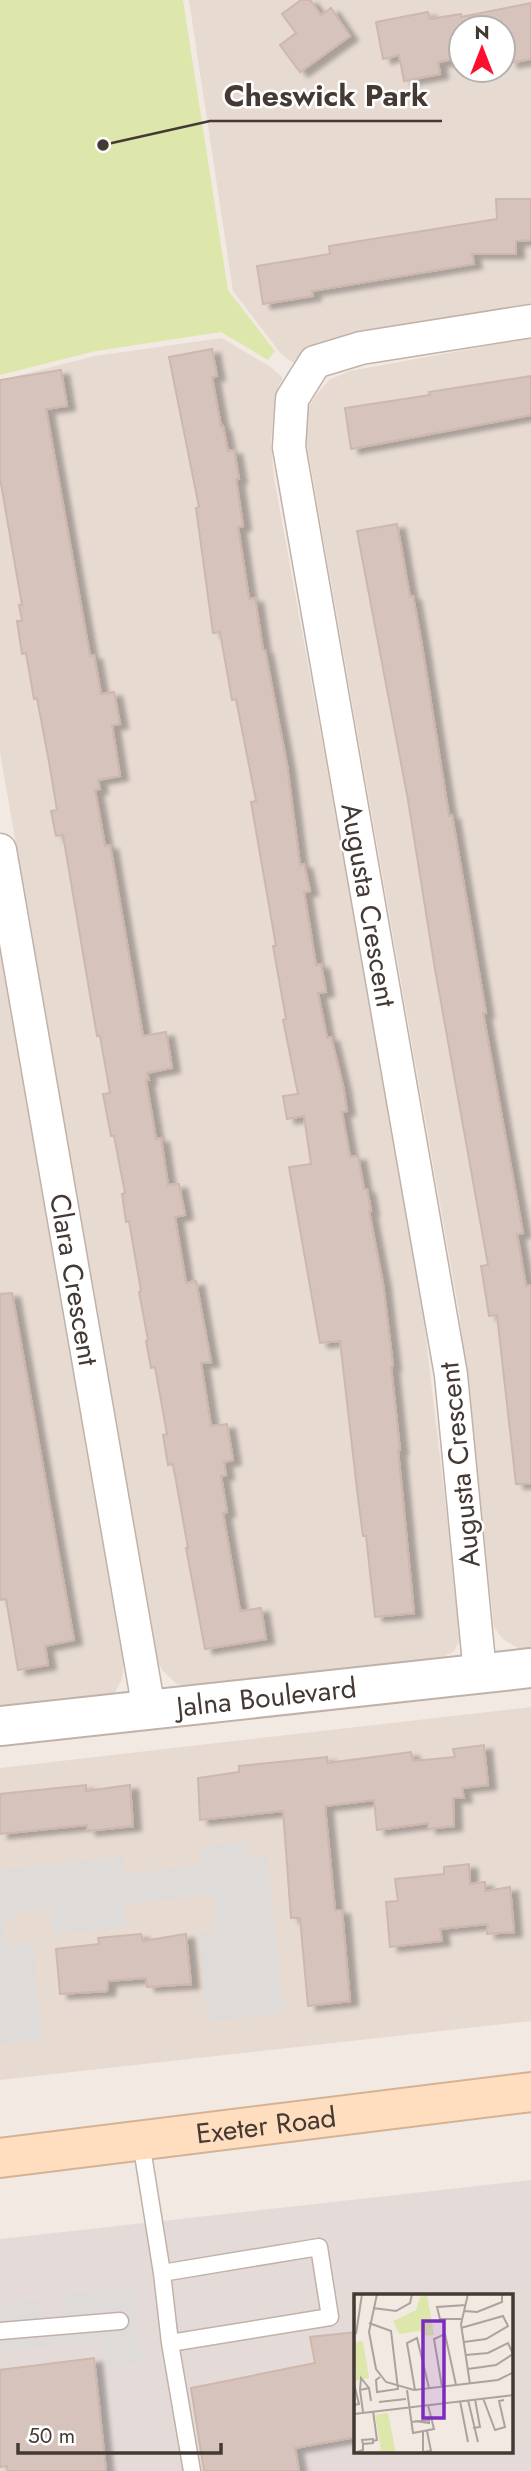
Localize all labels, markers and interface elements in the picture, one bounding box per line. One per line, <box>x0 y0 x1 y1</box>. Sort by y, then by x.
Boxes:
north arrow <box>447 14 517 84</box>
text: N <box>474 19 490 46</box>
callout: Cheswick Park <box>210 70 442 121</box>
text: Cheswick Park <box>224 74 429 117</box>
street label: Augusta Crescent <box>330 800 407 1011</box>
street label: Clara Crescent <box>39 1190 109 1369</box>
street label: Augusta Crescent <box>428 1360 491 1570</box>
street label: Jalna Boulevard <box>170 1667 359 1728</box>
street label: Exeter Road <box>194 2096 338 2154</box>
inset map <box>354 2294 514 2454</box>
scale bar <box>18 2412 220 2456</box>
text: 50 m <box>28 2421 75 2451</box>

